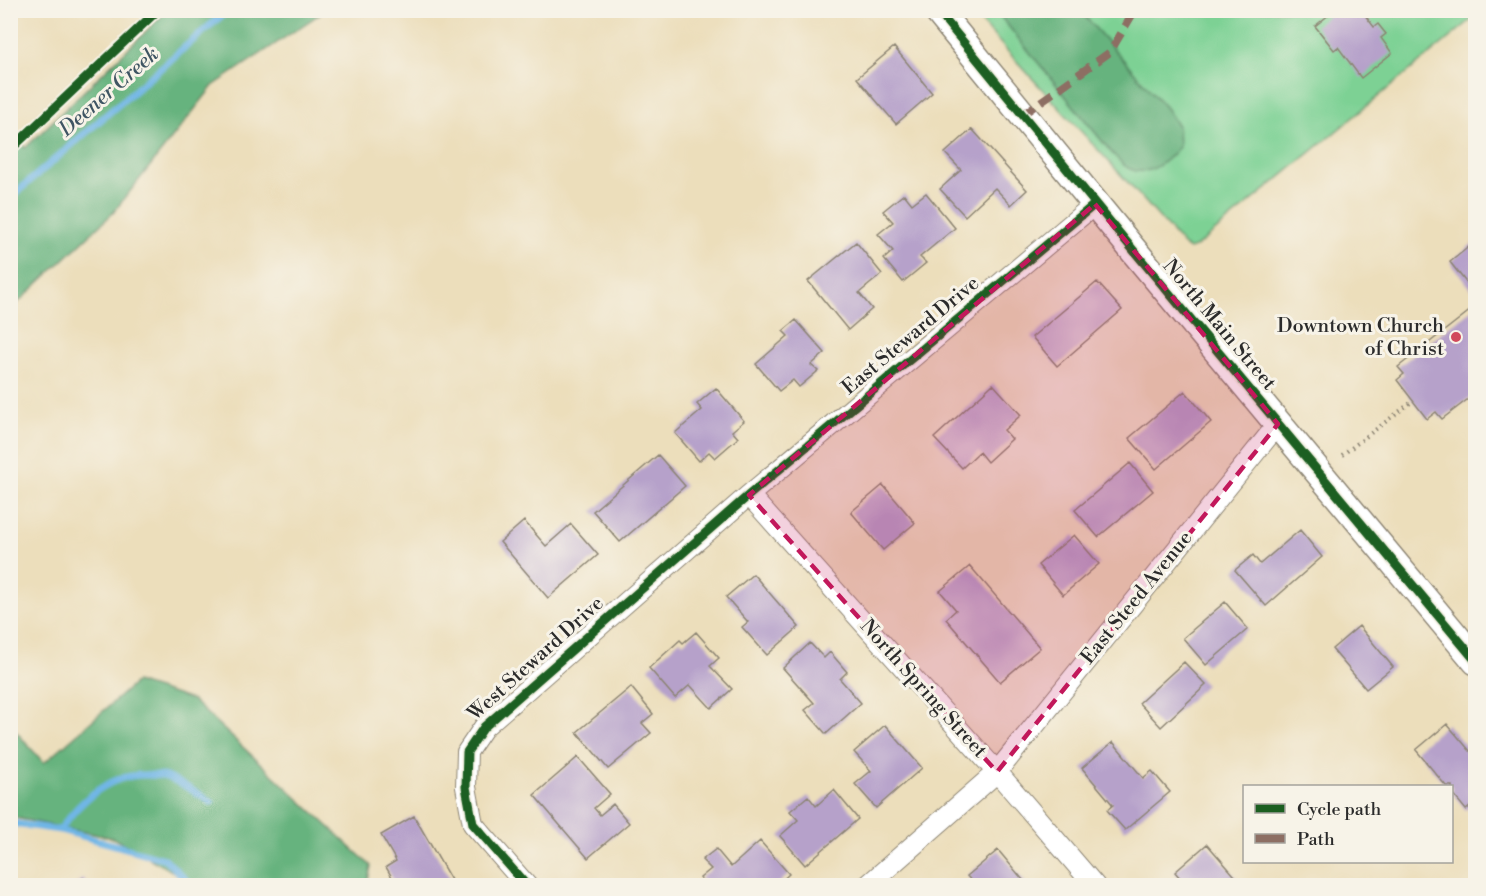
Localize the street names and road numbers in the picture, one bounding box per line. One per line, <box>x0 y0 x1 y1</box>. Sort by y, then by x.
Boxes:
street label: North Main Street <box>1157 254 1281 396</box>
street label: East Steward Drive <box>837 271 985 401</box>
street label: East Steed Avenue <box>1076 526 1198 670</box>
street label: West Steward Drive <box>462 591 609 727</box>
street label: North Spring Street <box>854 615 992 763</box>

